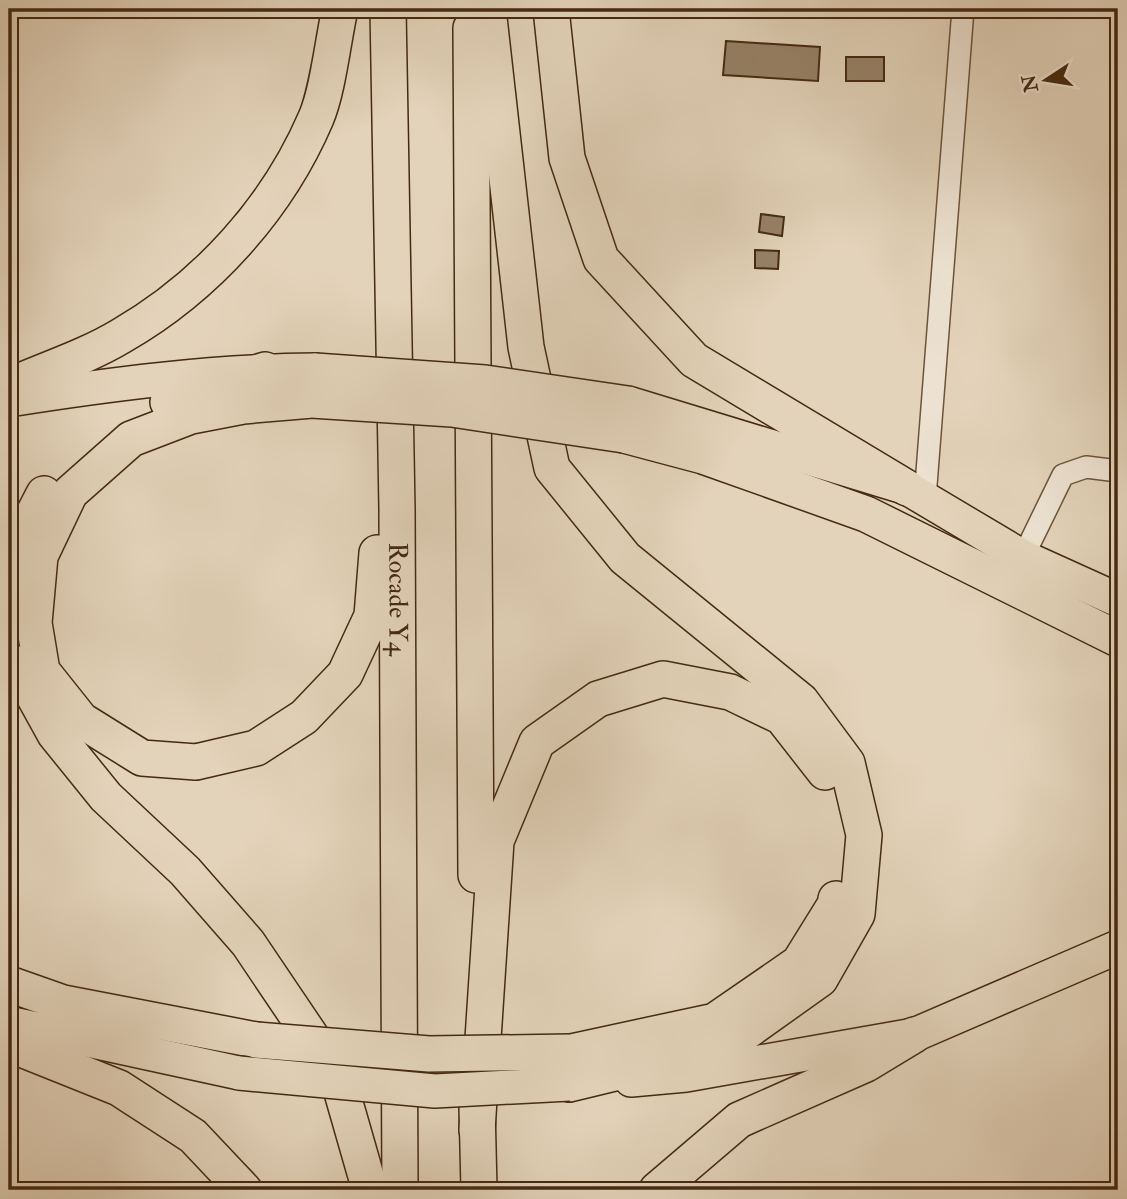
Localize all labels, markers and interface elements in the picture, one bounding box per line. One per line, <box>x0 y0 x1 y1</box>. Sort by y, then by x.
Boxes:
north arrow <box>1012 46 1082 116</box>
text: N <box>1017 72 1044 95</box>
street label: Rocade Y4 <box>381 542 414 657</box>

